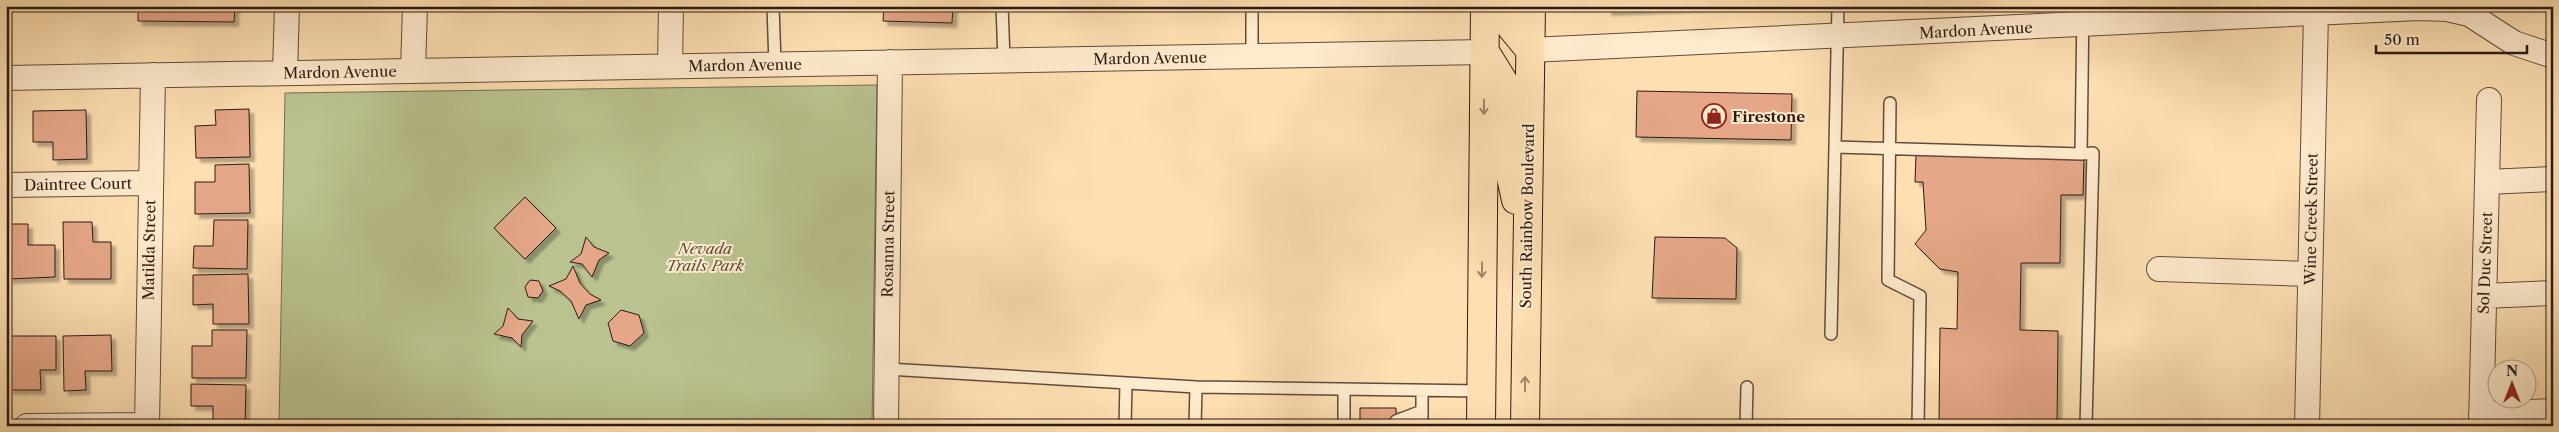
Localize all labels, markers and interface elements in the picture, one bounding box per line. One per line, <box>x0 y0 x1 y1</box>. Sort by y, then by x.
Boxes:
street label: Mardon Avenue <box>1919 18 2033 42</box>
scale bar <box>2376 22 2528 54</box>
text: 50 m <box>2384 30 2420 49</box>
street label: Mardon Avenue <box>1093 48 1207 68</box>
street label: Mardon Avenue <box>688 55 802 75</box>
street label: Mardon Avenue <box>283 62 397 82</box>
one-way arrow <box>1479 99 1489 115</box>
shop icon: Firestone <box>1701 103 1727 129</box>
place label: Firestone <box>1732 107 1805 126</box>
street label: South Rainbow Boulevard <box>1516 123 1538 309</box>
street label: Wine Creek Street <box>2300 152 2322 286</box>
street label: Daintree Court <box>24 174 133 194</box>
street label: Rosanna Street <box>878 189 898 298</box>
street label: Matilda Street <box>139 199 159 300</box>
street label: Sol Duc Street <box>2474 211 2496 315</box>
park label: Nevada Trails Park <box>666 239 744 275</box>
one-way arrow <box>1477 262 1487 278</box>
north arrow <box>2486 360 2536 410</box>
text: N <box>2506 362 2518 380</box>
one-way arrow <box>1520 376 1530 392</box>

